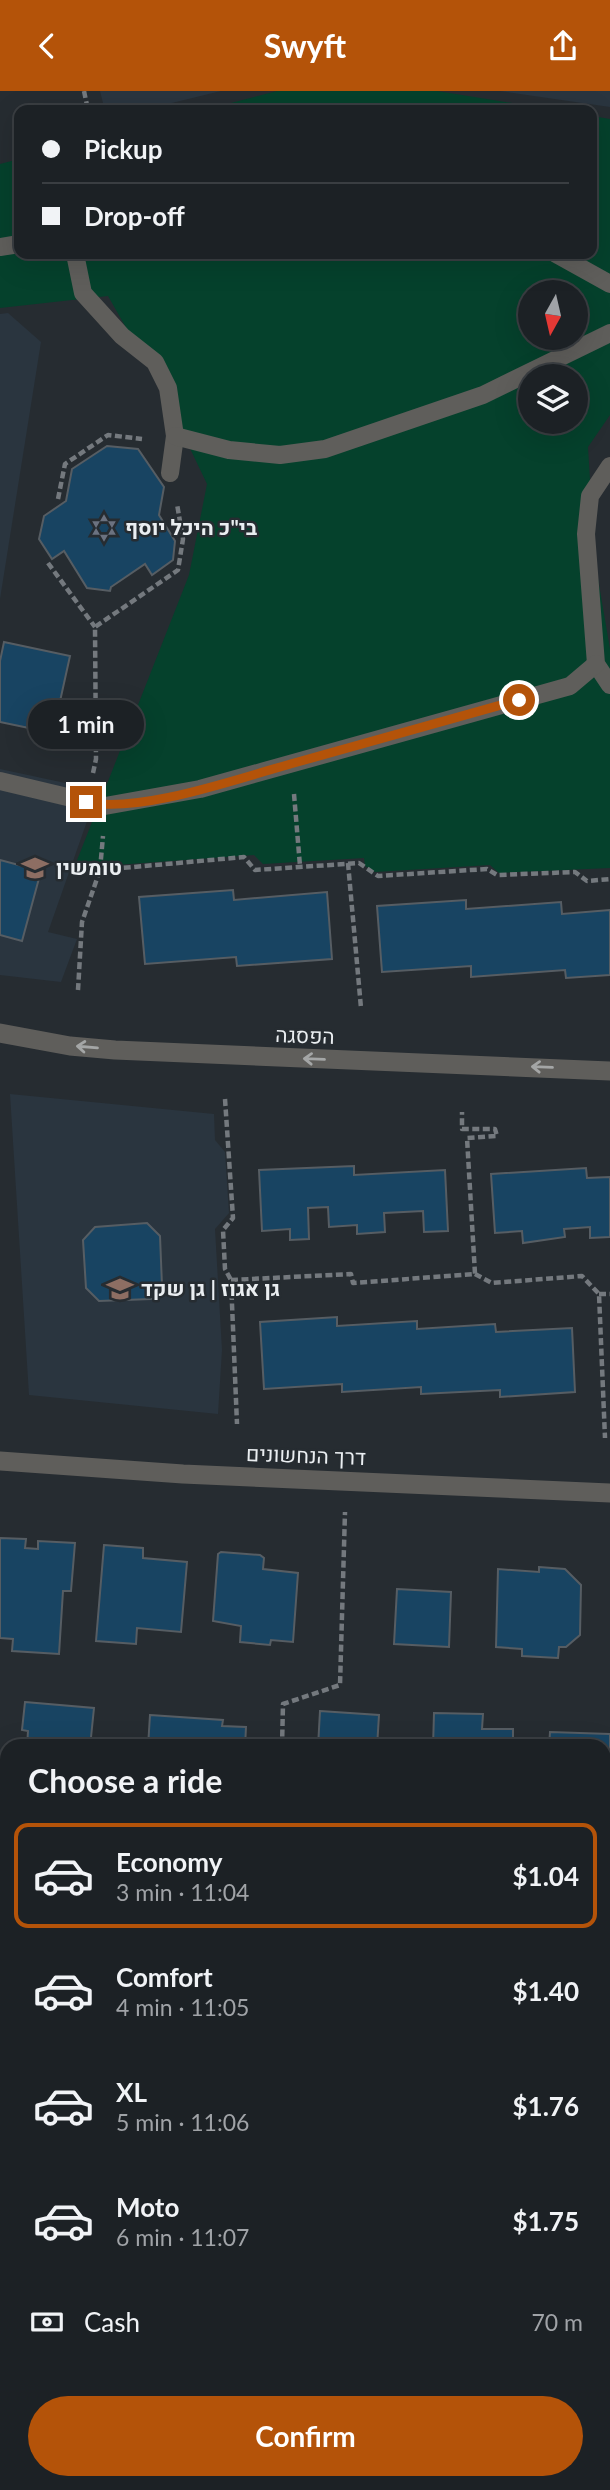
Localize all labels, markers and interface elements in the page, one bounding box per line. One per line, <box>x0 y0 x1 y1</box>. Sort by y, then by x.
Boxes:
text: Swyft <box>264 26 346 65</box>
icon: back <box>28 27 66 65</box>
icon: share <box>544 27 582 65</box>
text: Pickup <box>84 133 163 165</box>
text: Drop-off <box>84 200 185 232</box>
north arrow <box>518 280 588 350</box>
map controls <box>518 280 588 434</box>
button: layers <box>518 364 588 434</box>
synagogue icon: בי"כ היכל יוסף <box>89 513 119 543</box>
place label: בי"כ היכל יוסף <box>125 514 258 539</box>
route start <box>503 684 535 716</box>
callout: 1 min <box>28 701 144 749</box>
text: 1 min <box>57 710 115 738</box>
route end <box>70 786 102 818</box>
school or university icon: טומשין <box>20 853 50 883</box>
place label: טומשין <box>56 854 122 879</box>
street label: הפסגה <box>275 1021 335 1048</box>
one-way arrow <box>77 1040 99 1053</box>
one-way arrow <box>303 1053 326 1066</box>
one-way arrow <box>531 1061 554 1074</box>
school or university icon: גן אגוז | גן שקד <box>105 1274 135 1304</box>
place label: גן אגוז | גן שקד <box>141 1275 280 1300</box>
street label: דרך הנחשונים <box>246 1440 366 1469</box>
text: Choose a ride <box>28 1761 222 1800</box>
icon: car <box>32 1844 95 1907</box>
text: Economy <box>116 1846 222 1878</box>
text: $1.04 <box>513 1860 579 1892</box>
text: 3 min · 11:04 <box>116 1878 249 1906</box>
icon: car <box>32 1959 95 2022</box>
text: Comfort <box>116 1961 213 1993</box>
text: $1.40 <box>513 1975 579 2007</box>
text: 4 min · 11:05 <box>116 1993 249 2021</box>
icon: car <box>32 2074 95 2137</box>
text: XL <box>116 2076 147 2108</box>
text: $1.76 <box>513 2090 579 2122</box>
text: 5 min · 11:06 <box>116 2108 249 2136</box>
icon: car <box>32 2189 95 2252</box>
text: Moto <box>116 2191 179 2223</box>
text: $1.75 <box>513 2205 579 2237</box>
text: 6 min · 11:07 <box>116 2223 249 2251</box>
icon: cash <box>28 2303 66 2341</box>
text: Cash <box>84 2306 140 2338</box>
text: 70 m <box>532 2308 583 2336</box>
button: Confirm <box>28 2396 583 2476</box>

